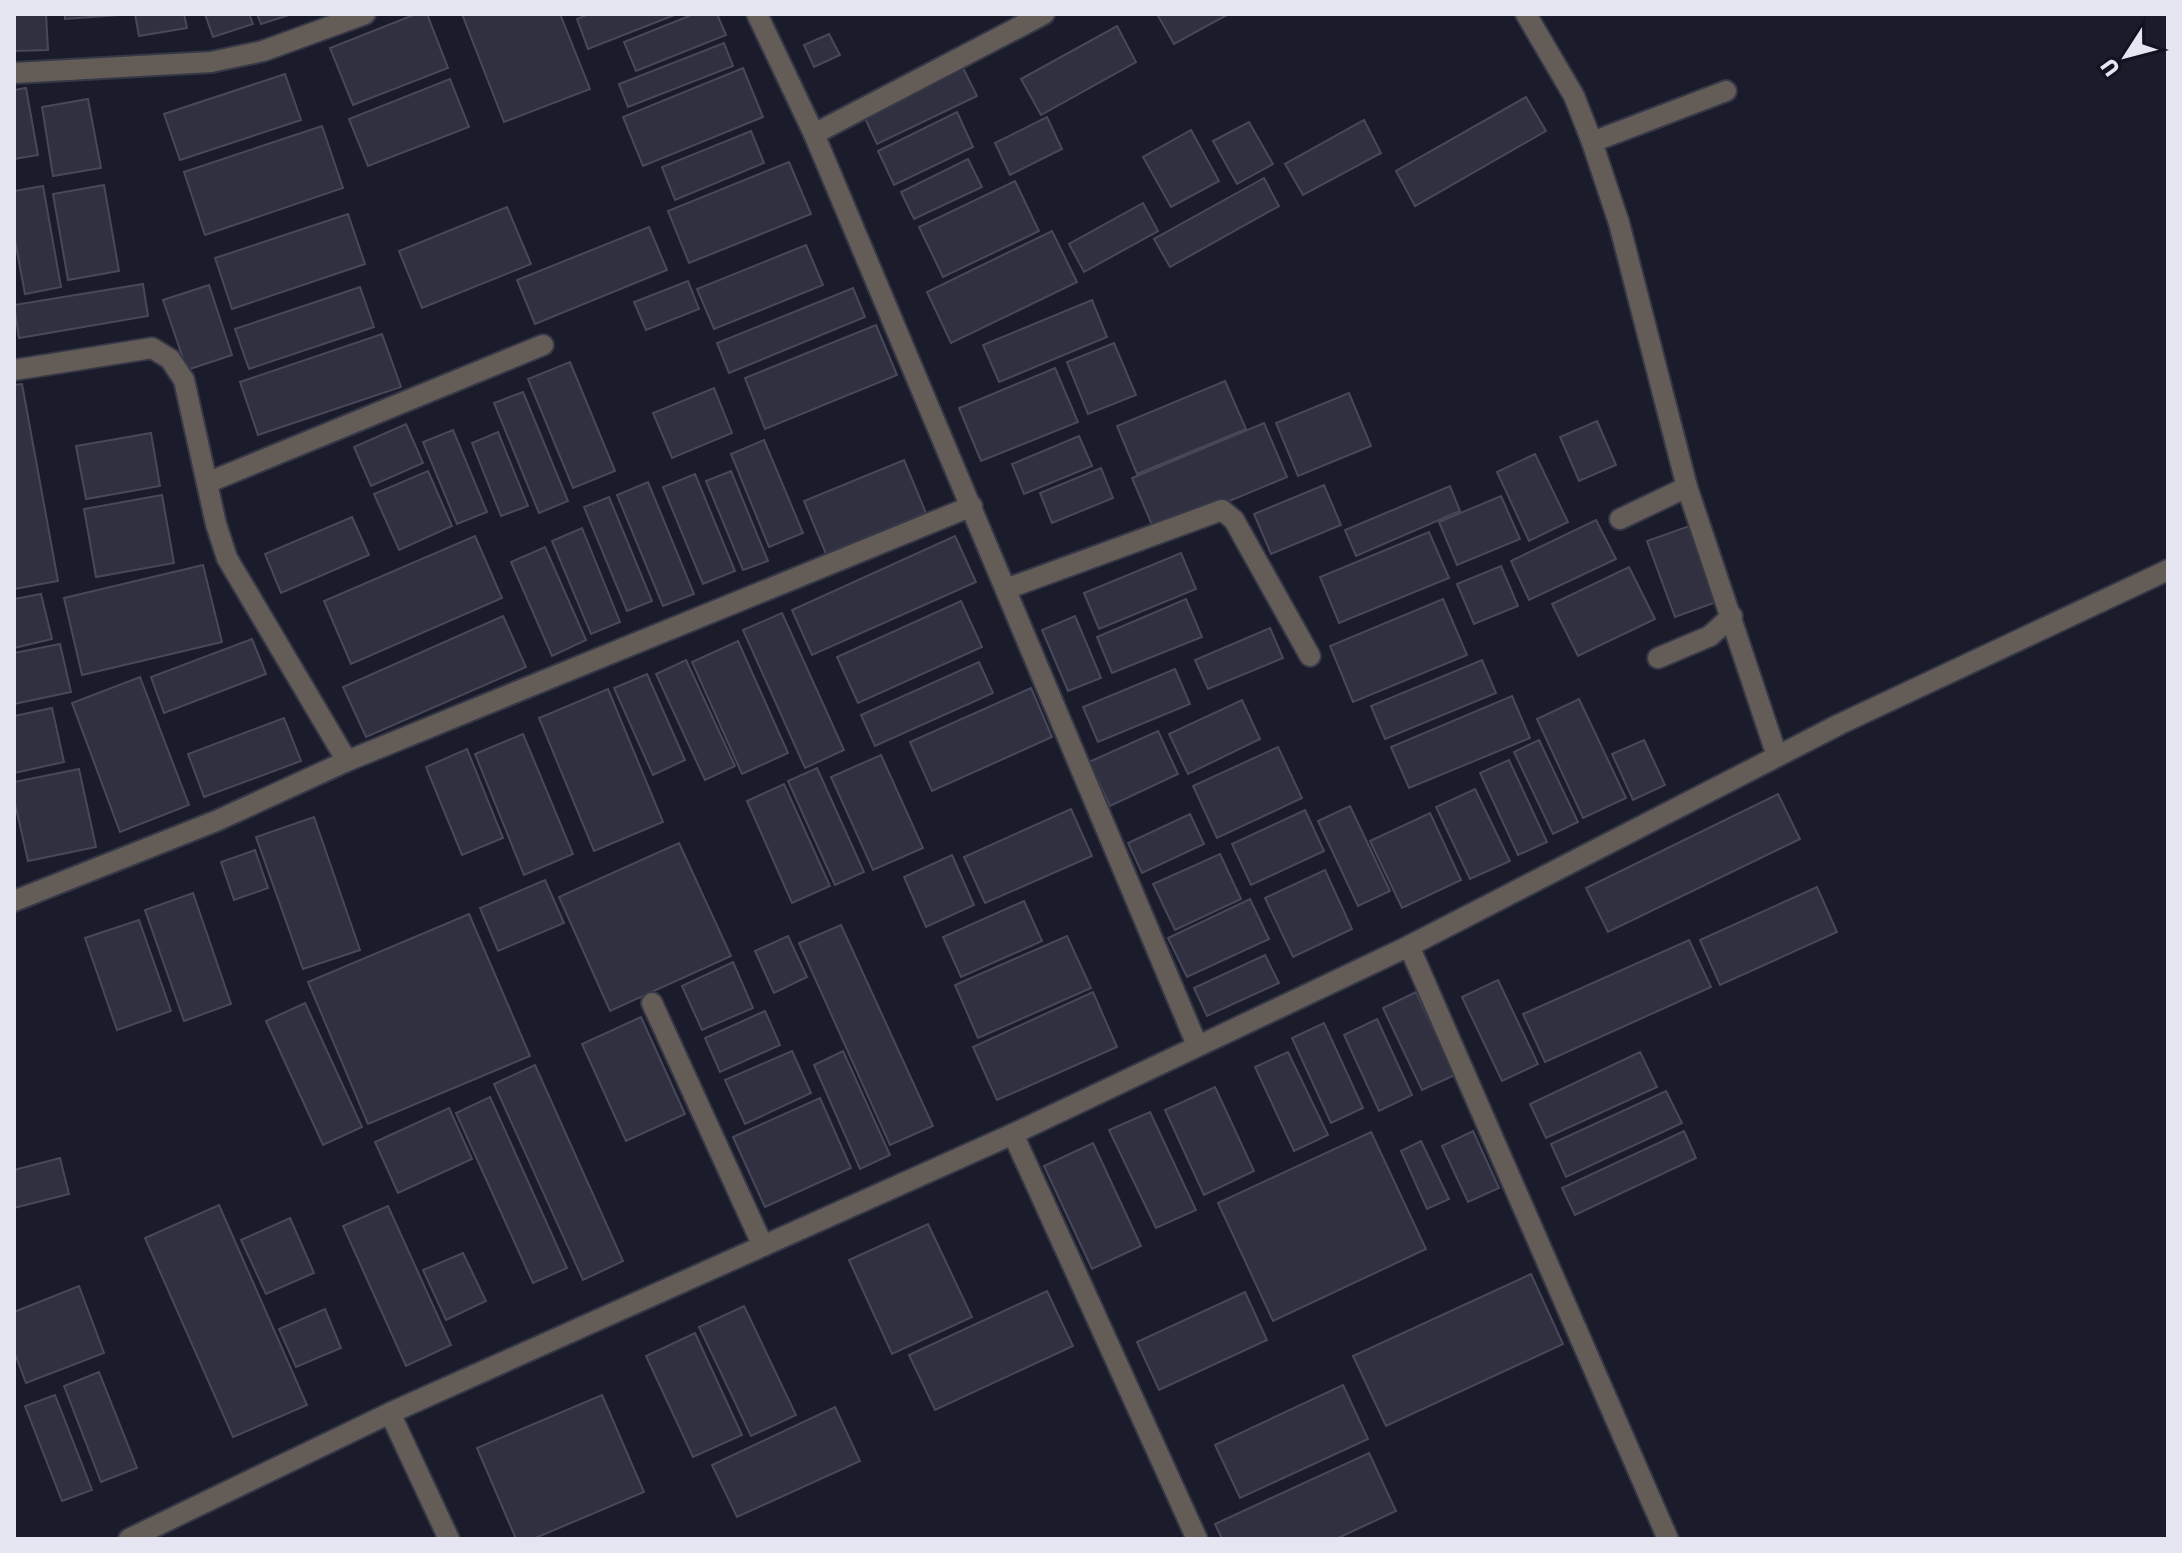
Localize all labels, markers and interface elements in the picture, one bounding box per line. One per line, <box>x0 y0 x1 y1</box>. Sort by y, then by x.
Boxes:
north arrow <box>2086 16 2166 96</box>
text: U <box>2092 52 2127 83</box>

